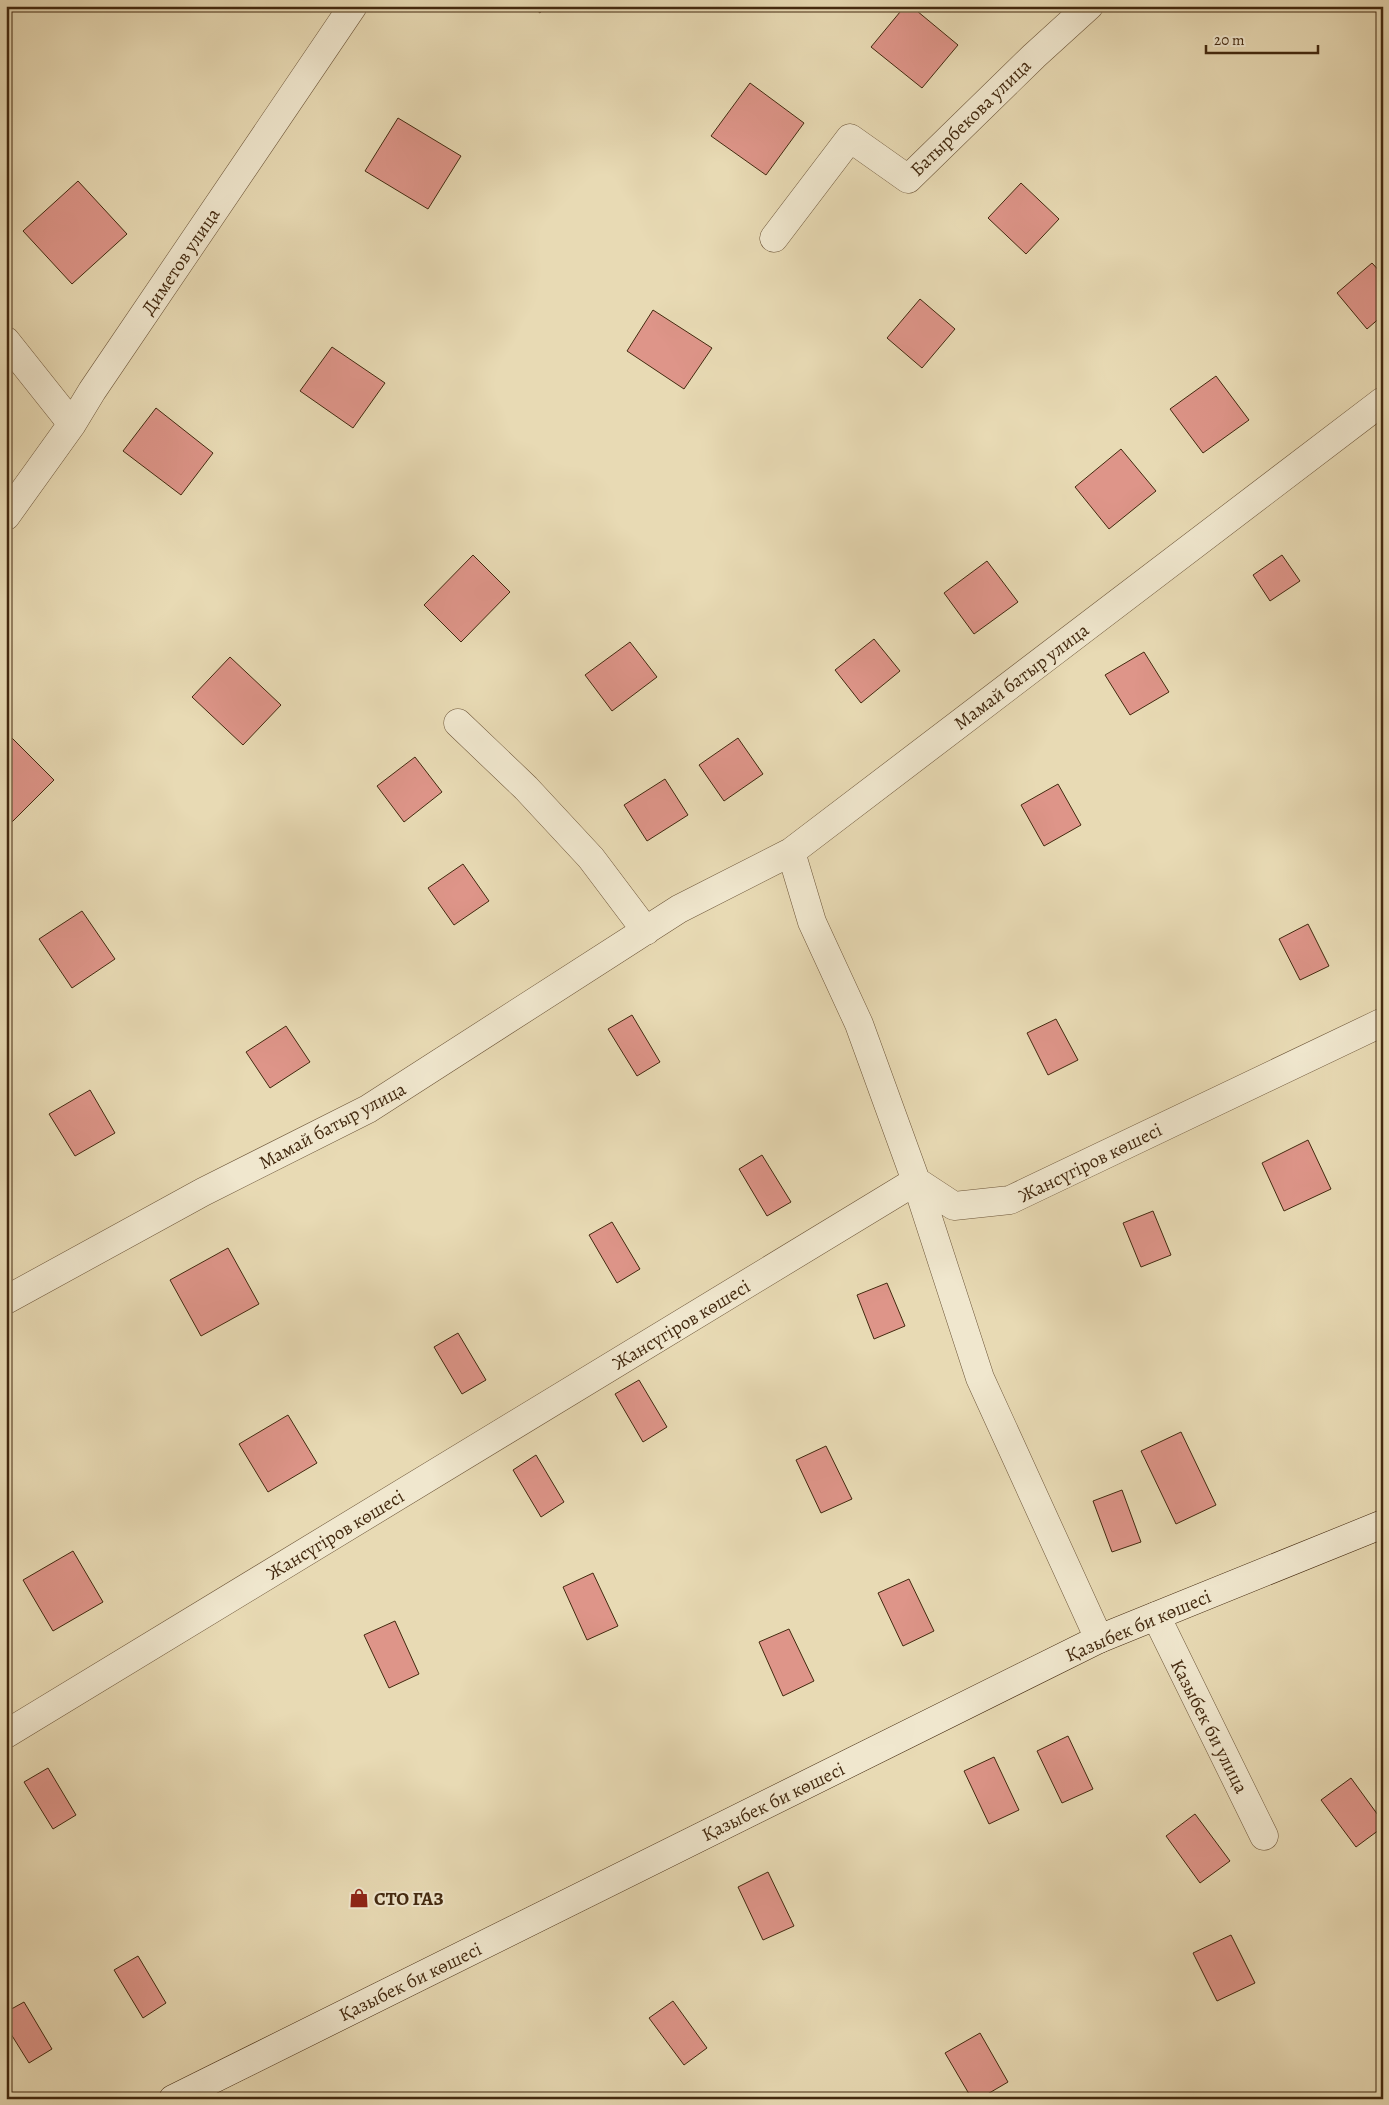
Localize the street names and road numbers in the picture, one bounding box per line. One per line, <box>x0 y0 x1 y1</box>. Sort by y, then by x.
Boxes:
street label: Батырбекова улица <box>904 53 1037 182</box>
street label: Диметов улица <box>135 203 226 320</box>
street label: Мамай батыр улица <box>949 617 1095 736</box>
street label: Мамай батыр улица <box>254 1076 411 1176</box>
street label: Жансүгіров көшесі <box>1014 1117 1166 1209</box>
street label: Жансүгіров көшесі <box>608 1273 755 1376</box>
street label: Жансүгіров көшесі <box>262 1483 409 1586</box>
street label: Қазыбек би көшесі <box>1062 1584 1215 1668</box>
street label: Казыбек би улица <box>1164 1655 1254 1798</box>
street label: Қазыбек би көшесі <box>698 1756 849 1848</box>
street label: Қазыбек би көшесі <box>335 1936 486 2028</box>

